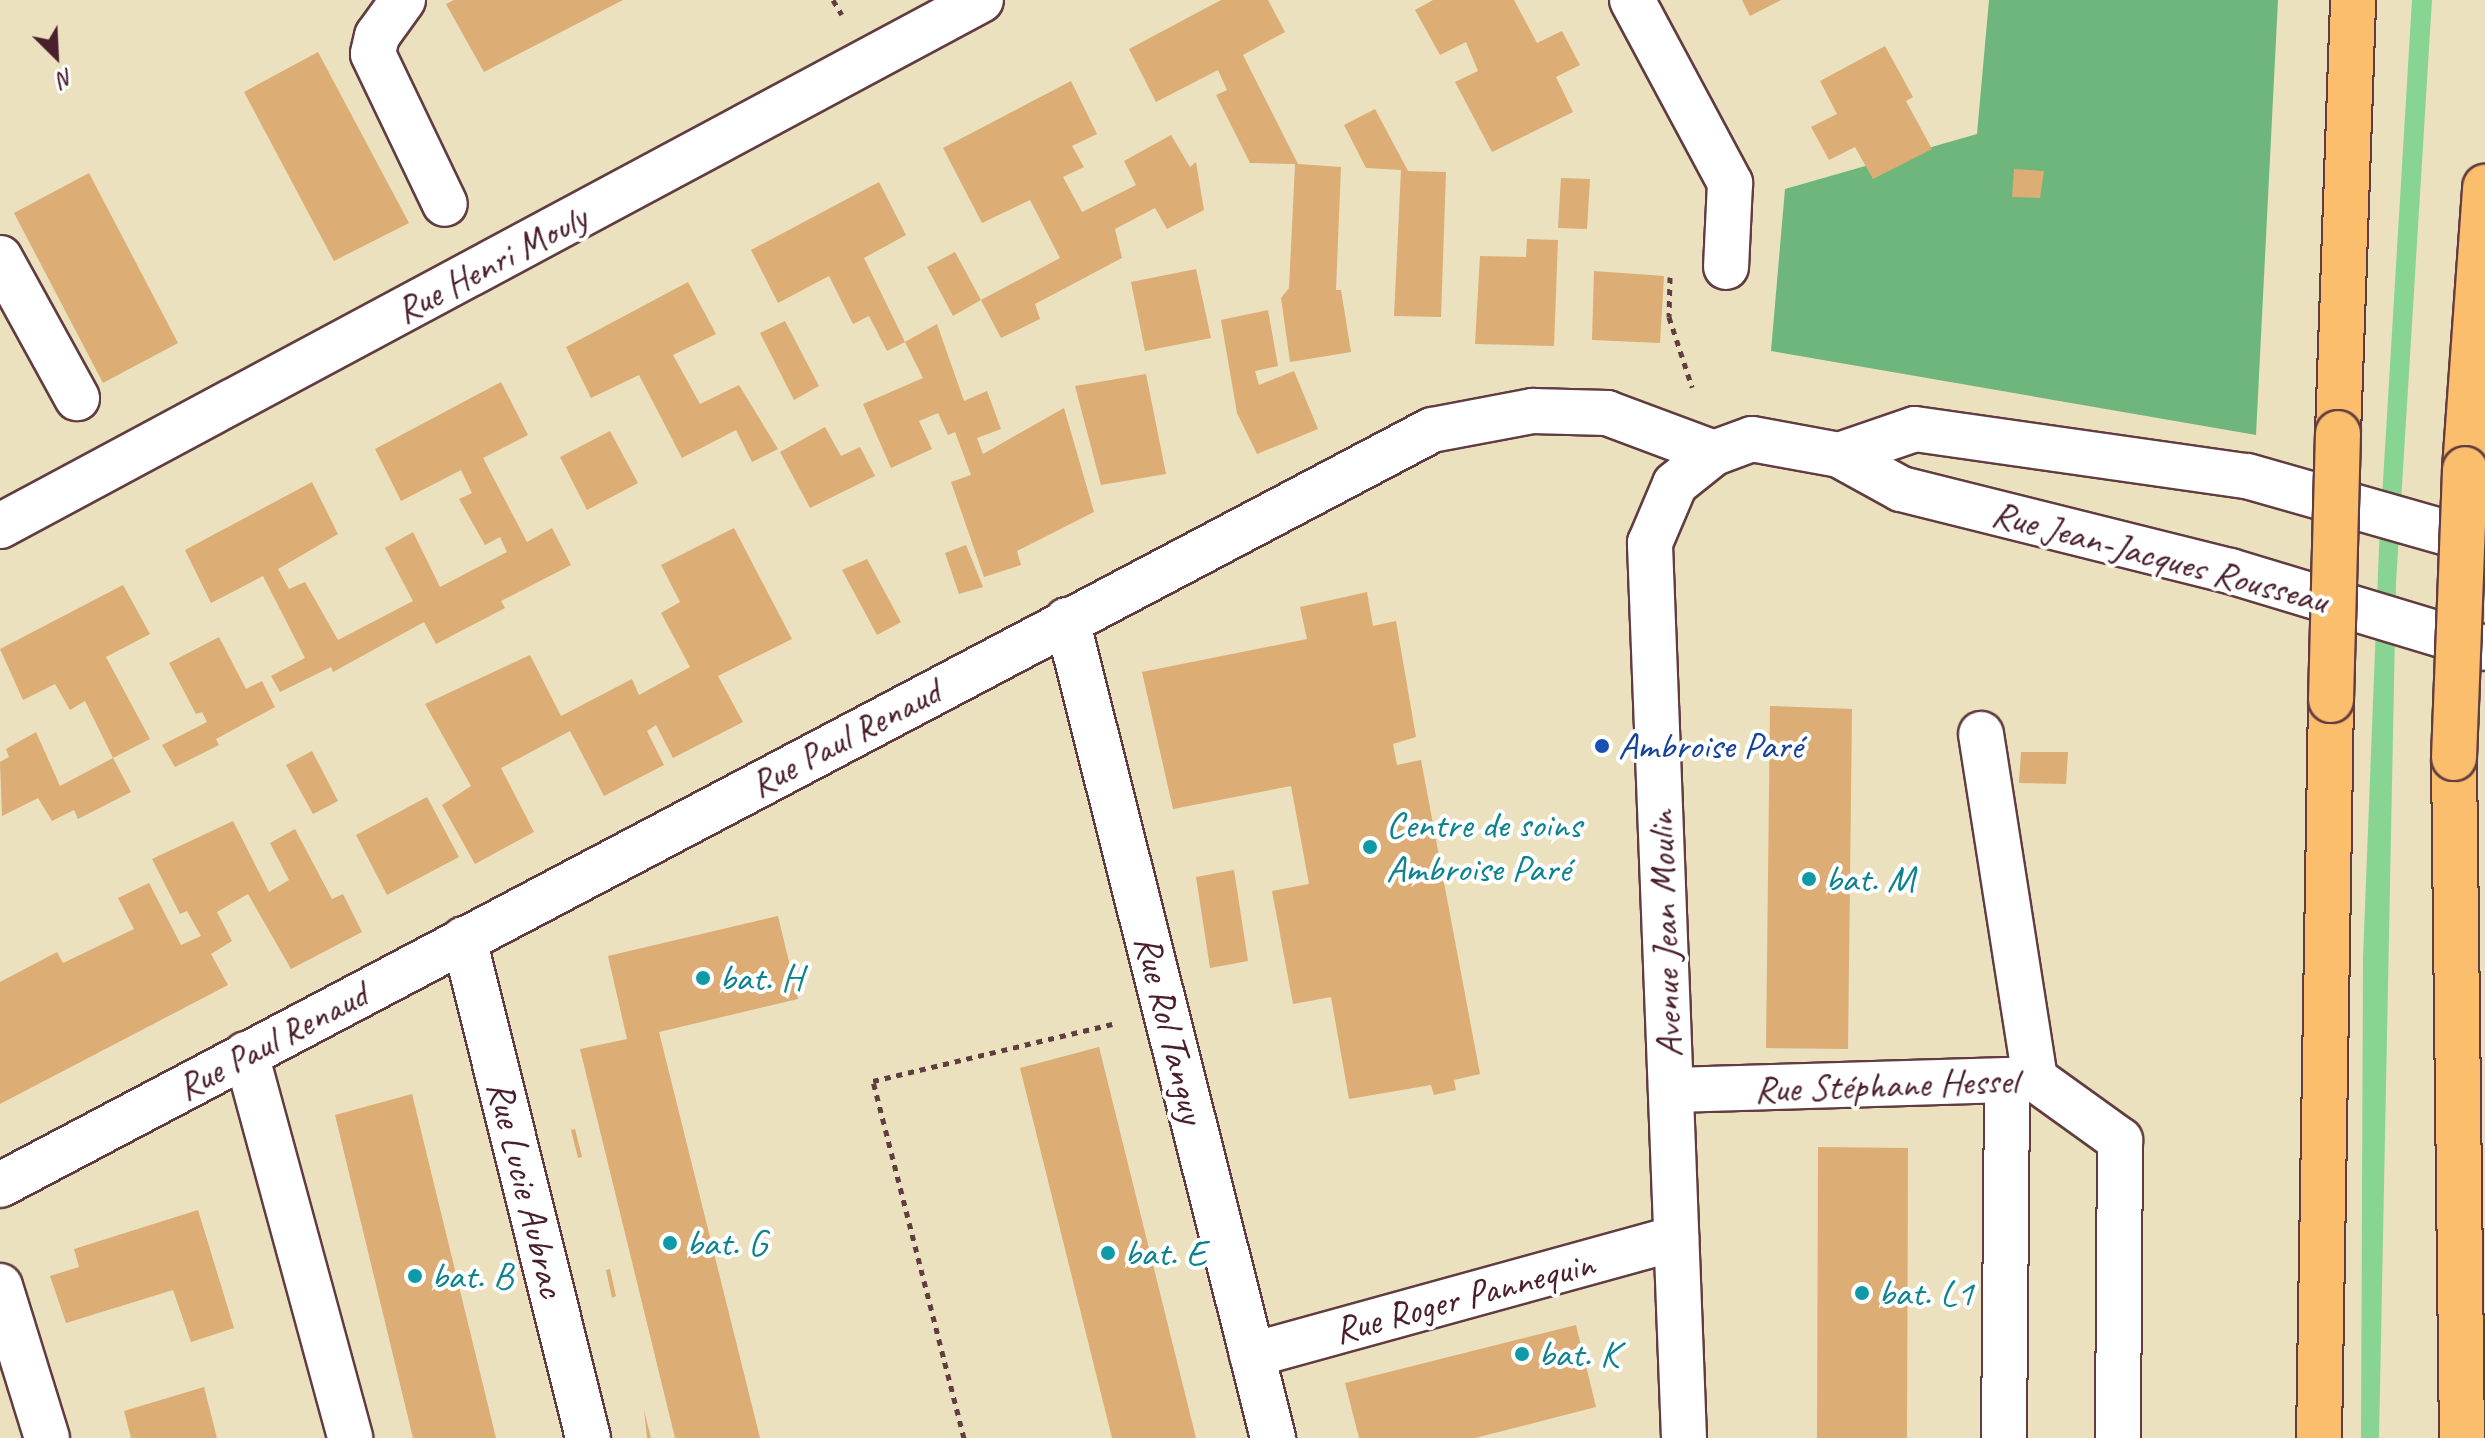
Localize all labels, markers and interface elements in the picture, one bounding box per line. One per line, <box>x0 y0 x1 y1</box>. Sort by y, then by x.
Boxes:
north arrow <box>16 16 96 96</box>
text: N <box>54 62 78 93</box>
street label: Rue Henri Mouly <box>388 195 594 333</box>
street label: Rue Jean-Jacques Rousseau <box>1988 490 2332 624</box>
street label: Rue Paul Renaud <box>741 668 949 808</box>
place label: Ambroise Paré <box>1618 723 1802 769</box>
marker: Ambroise Paré <box>1593 737 1611 755</box>
place label: Centre de soins Ambroise Paré <box>1386 802 1581 892</box>
street label: Avenue Jean Moulin <box>1638 810 1692 1058</box>
marker: Centre de soins Ambroise Paré <box>1361 838 1379 856</box>
place label: bat. M <box>1825 856 1914 902</box>
marker: bat. M <box>1800 870 1818 888</box>
street label: Rue Rol Tanguy <box>1125 930 1215 1128</box>
place label: bat. H <box>719 955 802 1001</box>
marker: bat. H <box>694 969 712 987</box>
street label: Rue Paul Renaud <box>168 971 376 1111</box>
street label: Rue Stéphane Hessel <box>1753 1058 2019 1112</box>
street label: Rue Lucie Aubrac <box>478 1078 574 1300</box>
place label: bat. G <box>686 1220 767 1266</box>
place label: bat. E <box>1124 1230 1206 1276</box>
marker: bat. G <box>661 1234 679 1252</box>
street label: Rue Roger Pannequin <box>1328 1240 1600 1354</box>
marker: bat. E <box>1099 1244 1117 1262</box>
place label: bat. B <box>431 1253 513 1299</box>
marker: bat. B <box>406 1267 424 1285</box>
place label: bat. L1 <box>1878 1270 1973 1316</box>
marker: bat. L1 <box>1853 1284 1871 1302</box>
place label: bat. K <box>1538 1331 1619 1377</box>
marker: bat. K <box>1513 1345 1531 1363</box>

